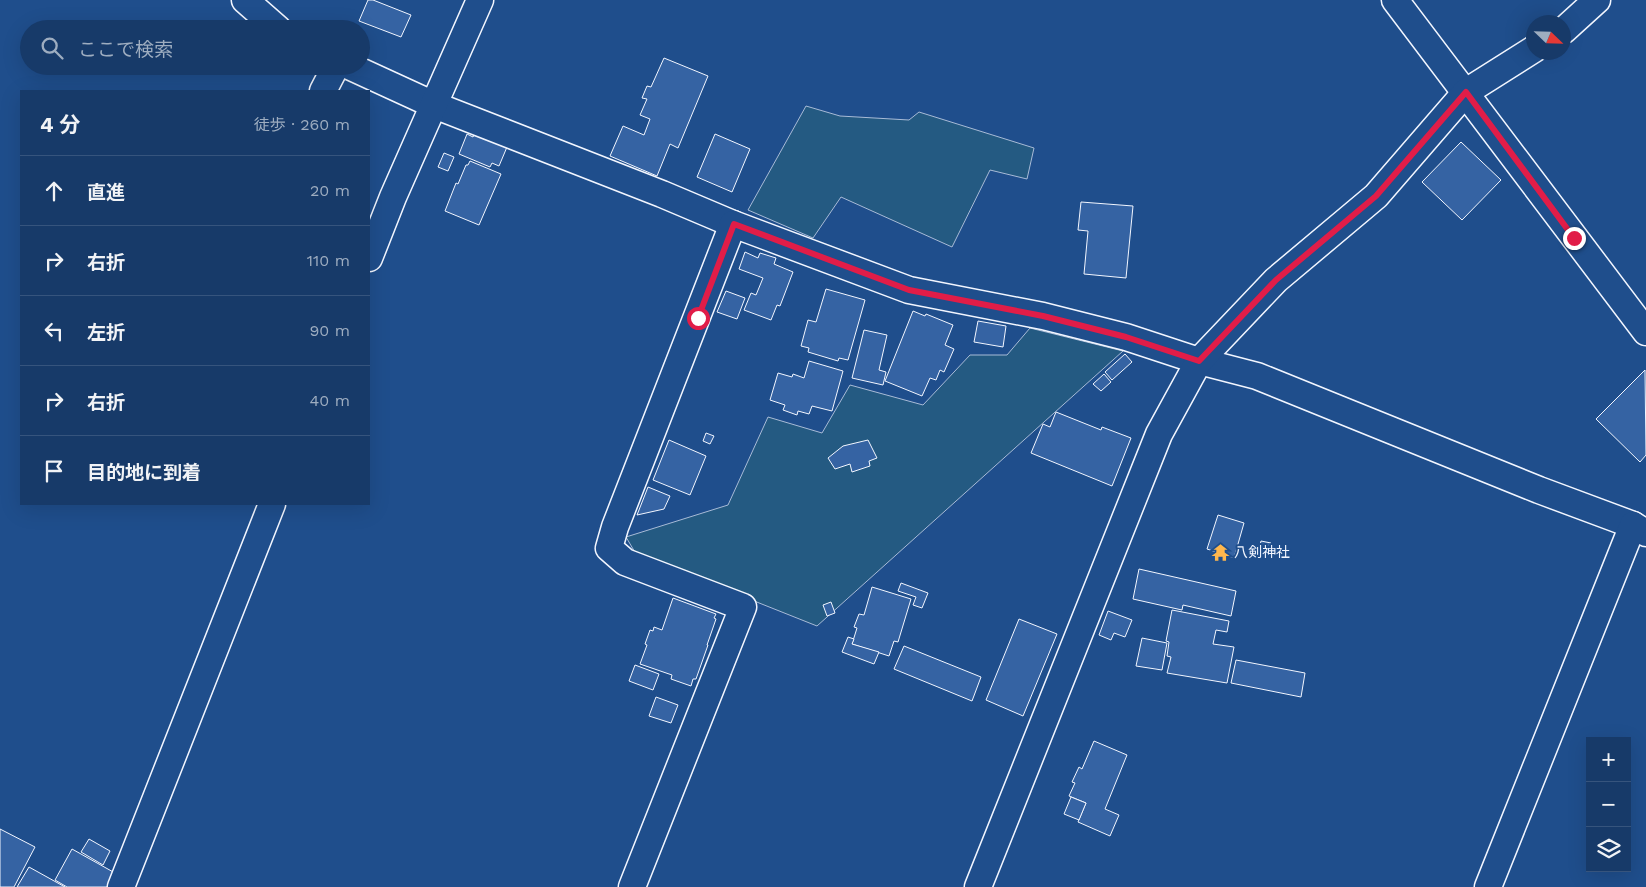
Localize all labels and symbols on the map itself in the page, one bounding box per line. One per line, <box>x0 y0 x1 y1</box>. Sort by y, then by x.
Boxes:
north arrow <box>1526 15 1571 60</box>
route end <box>1563 227 1586 250</box>
route start <box>687 307 710 330</box>
temple icon: 八剣神社 <box>1210 542 1230 562</box>
place label: 八剣神社 <box>1234 544 1290 560</box>

